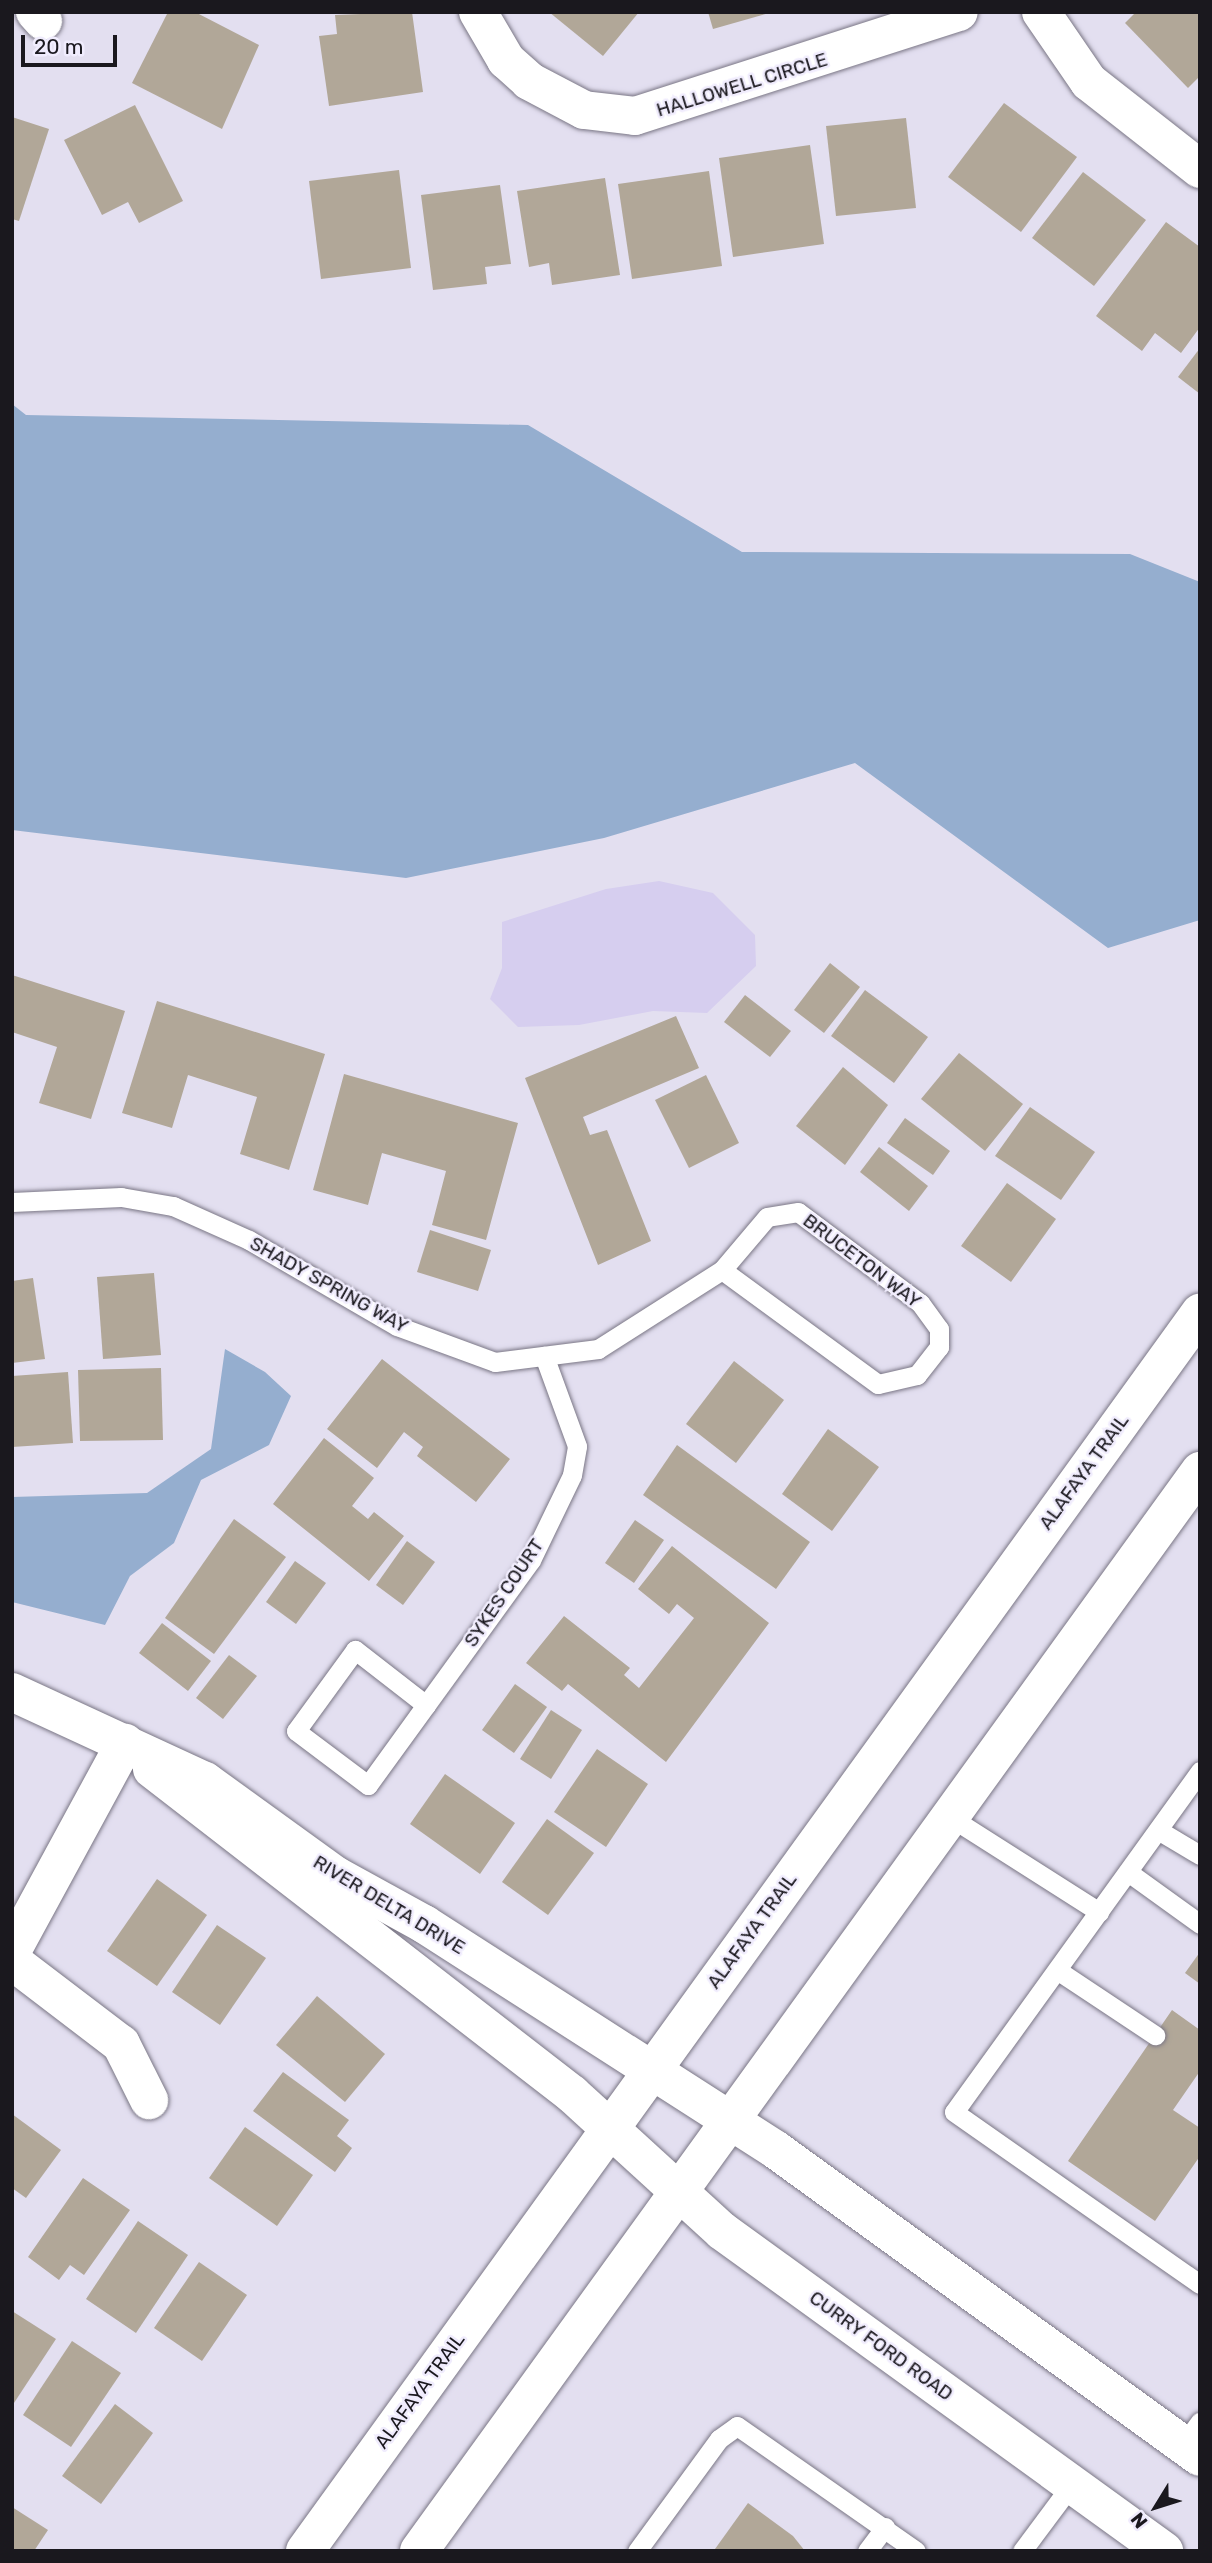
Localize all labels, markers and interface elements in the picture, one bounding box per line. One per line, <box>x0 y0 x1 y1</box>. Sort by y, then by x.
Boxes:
scale bar <box>24 21 121 65</box>
text: 20 m <box>34 34 83 59</box>
street label: HALLOWELL CIRCLE <box>654 48 830 122</box>
street label: BRUCETON WAY <box>798 1209 926 1313</box>
street label: SHADY SPRING WAY <box>245 1232 413 1338</box>
street label: ALAFAYA TRAIL <box>1034 1409 1134 1535</box>
street label: SYKES COURT <box>460 1535 548 1651</box>
street label: RIVER DELTA DRIVE <box>309 1851 469 1959</box>
street label: ALAFAYA TRAIL <box>702 1868 802 1994</box>
street label: CURRY FORD ROAD <box>805 2286 957 2406</box>
street label: ALAFAYA TRAIL <box>370 2328 470 2454</box>
north arrow <box>1121 2472 1191 2542</box>
text: N <box>1126 2508 1152 2533</box>

